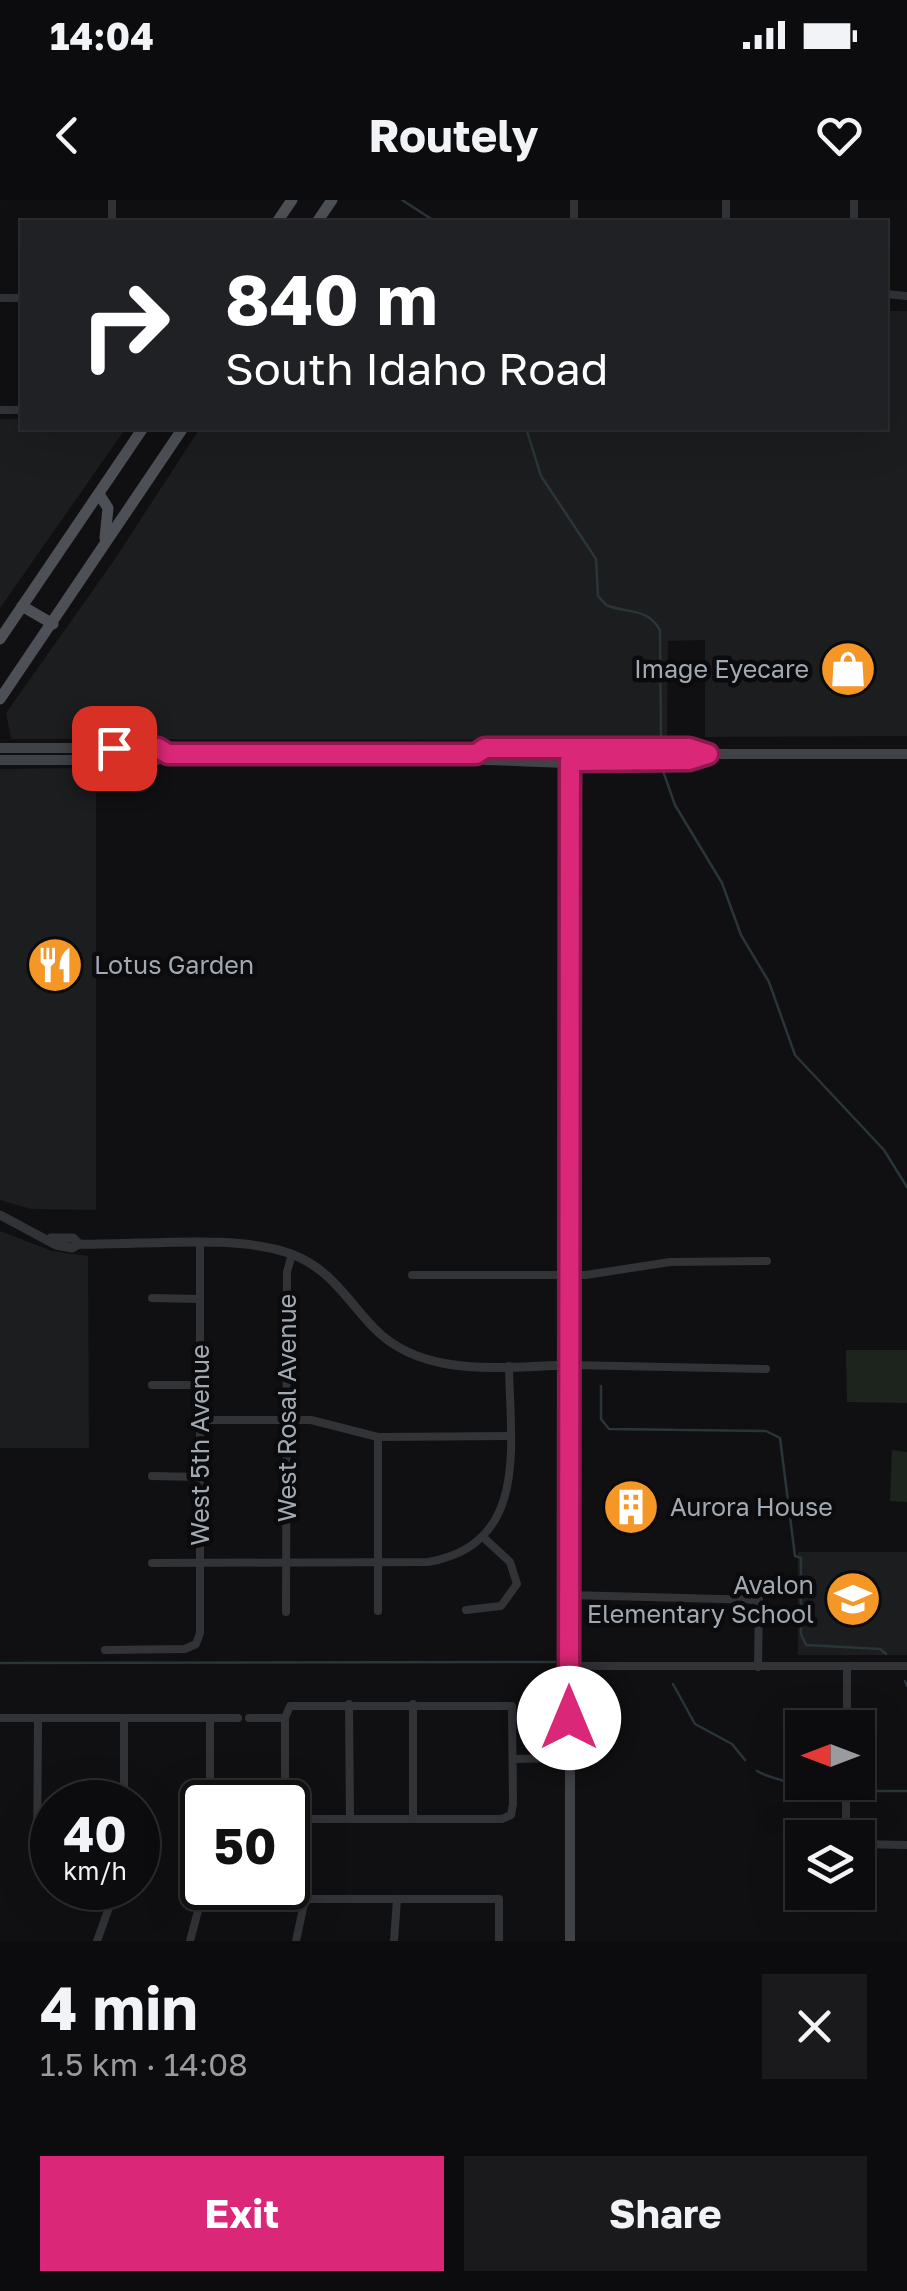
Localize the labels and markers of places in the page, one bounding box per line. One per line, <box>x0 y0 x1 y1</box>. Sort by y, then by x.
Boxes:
shop icon: Image Eyecare <box>818 639 878 699</box>
place label: Image Eyecare <box>634 653 809 684</box>
pin <box>72 706 157 791</box>
restaurant icon: Lotus Garden <box>25 935 85 995</box>
place label: Lotus Garden <box>94 949 254 980</box>
building icon: Aurora House <box>601 1477 661 1537</box>
place label: Aurora House <box>670 1491 833 1522</box>
place label: Avalon Elementary School <box>587 1569 814 1629</box>
school or university icon: Avalon Elementary School <box>823 1569 883 1629</box>

